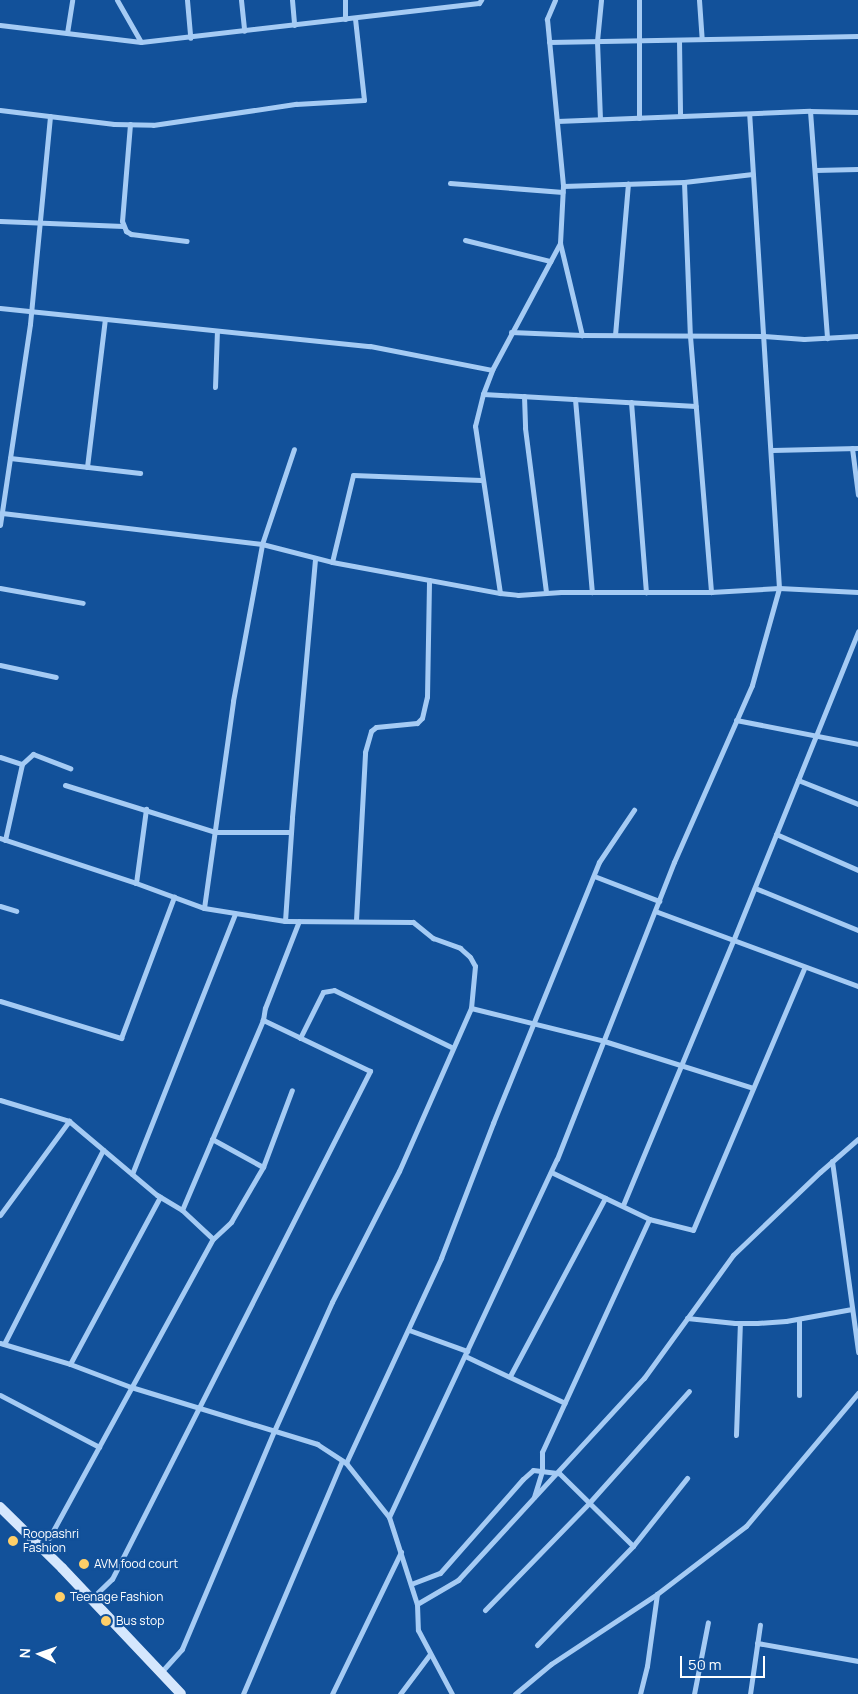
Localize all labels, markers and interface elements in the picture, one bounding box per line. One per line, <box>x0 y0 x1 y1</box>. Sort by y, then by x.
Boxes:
place label: Roopashri Fashion <box>23 1527 79 1555</box>
marker: Roopashri Fashion <box>7 1535 19 1547</box>
place label: AVM food court <box>94 1557 178 1571</box>
marker: AVM food court <box>78 1558 90 1570</box>
place label: Teenage Fashion <box>70 1590 163 1604</box>
marker: Teenage Fashion <box>54 1591 66 1603</box>
place label: Bus stop <box>116 1614 164 1628</box>
marker: Bus stop <box>100 1615 112 1627</box>
north arrow <box>15 1629 65 1679</box>
scale bar <box>683 1646 768 1678</box>
text: N <box>15 1648 34 1659</box>
text: 50 m <box>688 1654 722 1675</box>

